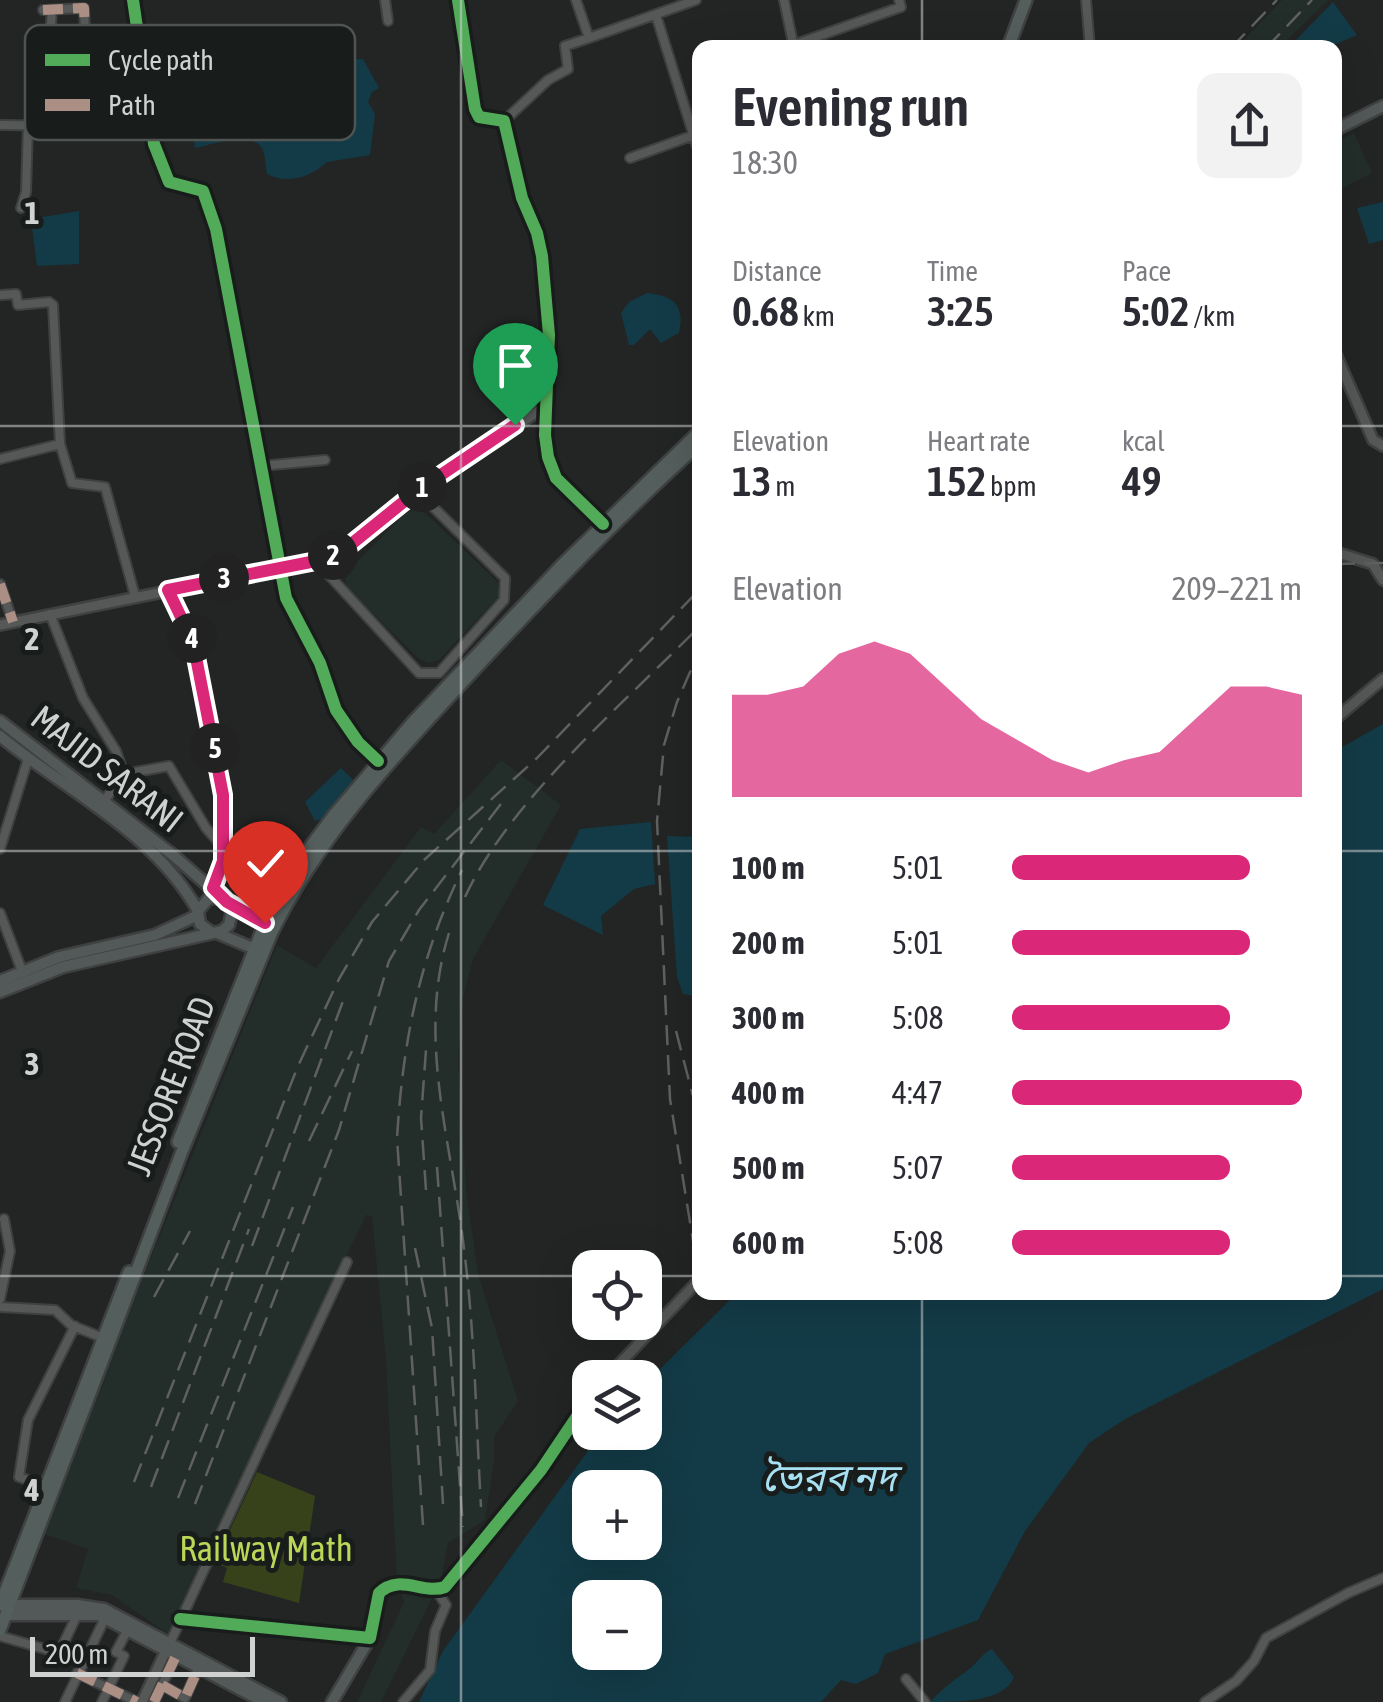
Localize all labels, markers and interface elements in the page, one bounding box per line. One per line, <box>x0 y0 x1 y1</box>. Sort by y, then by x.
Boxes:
legend <box>25 25 355 140</box>
text: Cycle path <box>108 44 214 76</box>
button: share <box>1197 73 1302 178</box>
text: Evening run <box>732 75 969 138</box>
text: Path <box>108 89 156 121</box>
text: 18:30 <box>732 144 798 181</box>
text: 1 <box>24 194 40 231</box>
text: Distance <box>732 255 822 287</box>
text: Time <box>927 255 978 287</box>
text: Pace <box>1122 255 1171 287</box>
text: 0.68 <box>732 287 799 335</box>
text: 3:25 <box>927 287 994 335</box>
text: 5:02 <box>1122 287 1190 335</box>
text: km <box>799 300 835 332</box>
text: /km <box>1190 300 1235 332</box>
pin <box>473 323 558 426</box>
icon: arrive <box>488 338 543 393</box>
text: Elevation <box>732 425 829 457</box>
text: Heart rate <box>927 425 1030 457</box>
text: kcal <box>1122 425 1165 457</box>
text: 13 <box>732 457 771 505</box>
text: 152 <box>927 457 986 505</box>
text: 49 <box>1122 457 1161 505</box>
pin: 1 <box>397 462 447 512</box>
text: m <box>771 470 795 502</box>
text: bpm <box>986 470 1037 502</box>
text: 1 <box>415 471 429 503</box>
pin: 2 <box>308 530 358 580</box>
text: 2 <box>326 539 340 571</box>
pin: 3 <box>199 553 249 603</box>
text: 3 <box>217 562 231 594</box>
text: Elevation <box>732 570 843 607</box>
text: 209–221 m <box>1172 570 1302 607</box>
pin: 4 <box>167 613 217 663</box>
text: 2 <box>24 620 40 657</box>
text: 4 <box>185 622 199 654</box>
street label: MAJID SARANI <box>24 697 191 840</box>
pin: 5 <box>190 723 240 773</box>
text: 5 <box>208 732 222 764</box>
pin <box>223 821 308 924</box>
icon: check <box>238 836 293 891</box>
text: 100 m <box>732 849 805 886</box>
text: 5:01 <box>892 849 943 886</box>
text: 200 m <box>732 924 805 961</box>
text: 5:01 <box>892 924 943 961</box>
street label: JESSORE ROAD <box>118 991 222 1180</box>
text: 300 m <box>732 999 805 1036</box>
text: 5:08 <box>892 999 943 1036</box>
text: 3 <box>24 1045 40 1082</box>
text: 400 m <box>732 1074 805 1111</box>
text: 4:47 <box>892 1074 943 1111</box>
text: 500 m <box>732 1149 805 1186</box>
text: 5:07 <box>892 1149 943 1186</box>
text: 600 m <box>732 1224 805 1261</box>
text: 5:08 <box>892 1224 943 1261</box>
map controls <box>572 1250 662 1670</box>
button: locate <box>572 1250 662 1340</box>
button: layers <box>572 1360 662 1450</box>
water label: ভৈরব নদ <box>762 1456 903 1499</box>
button: + <box>572 1470 662 1560</box>
text: 4 <box>23 1471 40 1508</box>
park label: Railway Math <box>179 1528 353 1568</box>
button: − <box>572 1580 662 1670</box>
scale bar <box>30 1632 255 1676</box>
text: 200 m <box>45 1638 108 1670</box>

